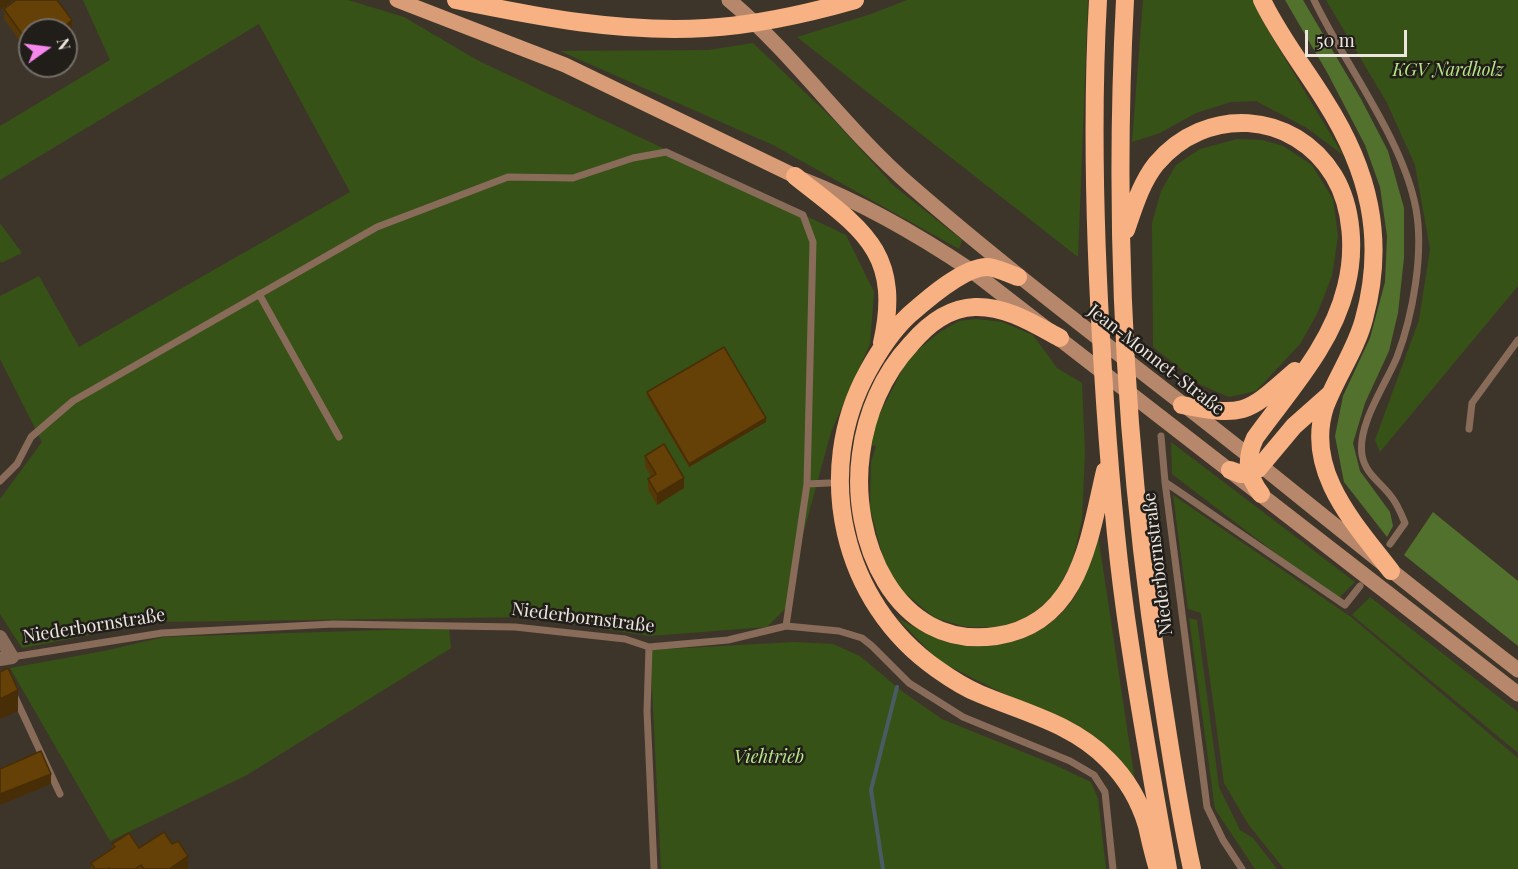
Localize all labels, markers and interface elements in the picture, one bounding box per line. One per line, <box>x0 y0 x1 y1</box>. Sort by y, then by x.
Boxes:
north arrow <box>18 18 78 78</box>
scale bar <box>1308 18 1410 56</box>
text: 50 m <box>1316 28 1355 52</box>
text: N <box>52 36 76 52</box>
park label: KGV Nardholz <box>1392 59 1504 81</box>
street label: Jean-Monnet-Straße <box>1084 300 1228 420</box>
street label: Niederbornstraße <box>1139 491 1177 637</box>
street label: Niederbornstraße <box>510 599 656 637</box>
street label: Niederbornstraße <box>21 604 167 648</box>
park label: Viehtrieb <box>734 746 804 768</box>

